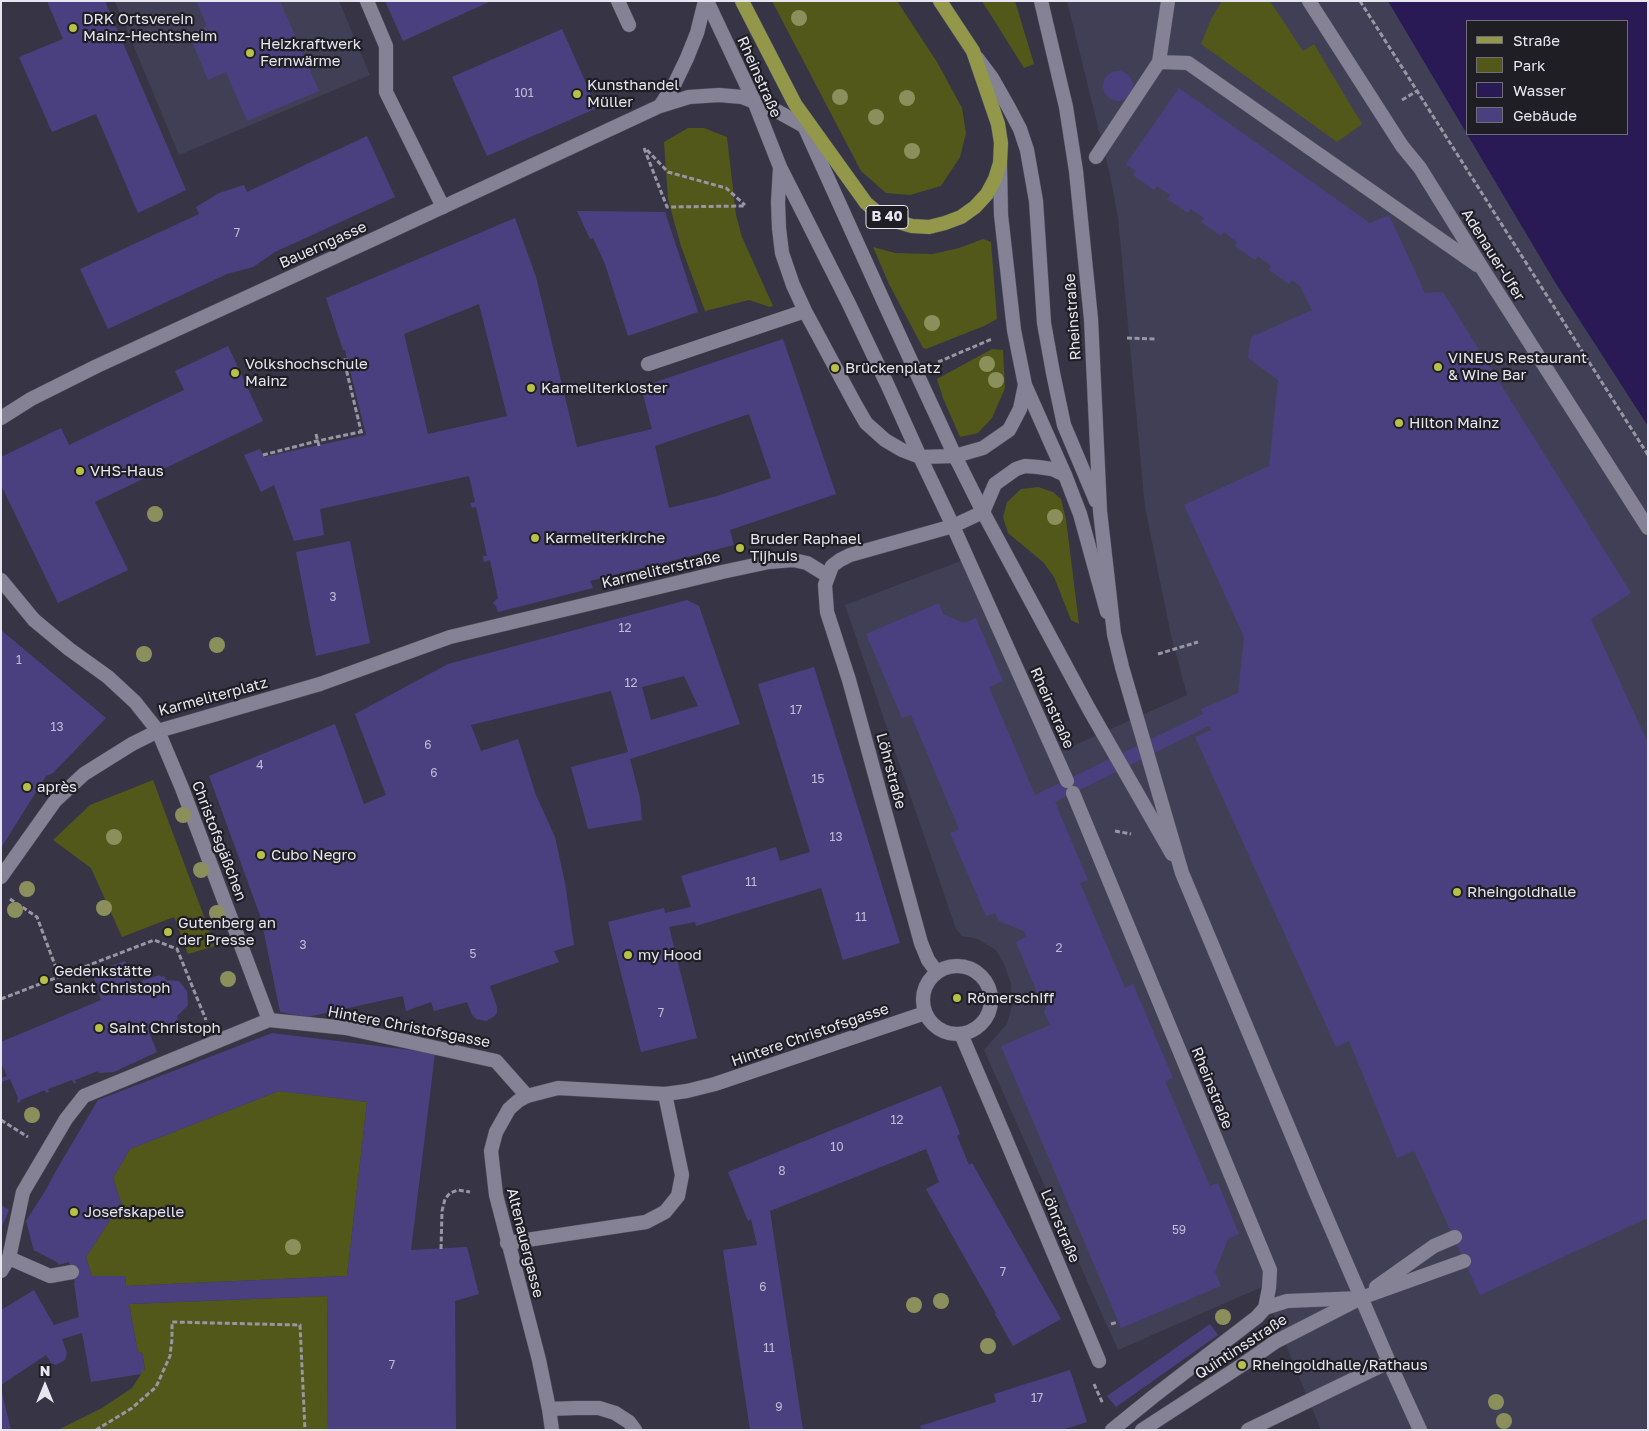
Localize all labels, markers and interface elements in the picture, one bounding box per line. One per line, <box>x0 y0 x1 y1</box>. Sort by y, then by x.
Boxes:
place label: DRK Ortsverein Mainz-Hechtsheim <box>83 10 217 45</box>
legend <box>1466 20 1629 135</box>
marker: DRK Ortsverein Mainz-Hechtsheim <box>67 22 79 34</box>
text: Straße <box>1513 31 1560 49</box>
street label: Rheinstraße <box>733 34 785 120</box>
place label: Heizkraftwerk Fernwärme <box>260 35 361 70</box>
marker: Heizkraftwerk Fernwärme <box>244 47 256 59</box>
text: Park <box>1513 56 1545 74</box>
place label: Kunsthandel Müller <box>587 76 679 111</box>
text: Wasser <box>1513 81 1566 99</box>
house number: 101 <box>514 86 534 100</box>
marker: Kunsthandel Müller <box>571 88 583 100</box>
text: Gebäude <box>1513 106 1577 124</box>
road number: B 40 <box>866 206 908 228</box>
street label: Adenauer-Ufer <box>1458 206 1528 304</box>
street label: Bauerngasse <box>277 218 369 272</box>
house number: 7 <box>234 226 240 240</box>
street label: Rheinstraße <box>1061 273 1085 361</box>
place label: VINEUS Restaurant & Wine Bar <box>1448 349 1587 384</box>
place label: Volkshochschule Mainz <box>245 355 368 390</box>
place label: Brückenplatz <box>845 359 941 377</box>
marker: VINEUS Restaurant & Wine Bar <box>1432 361 1444 373</box>
marker: Brückenplatz <box>829 362 841 374</box>
marker: Volkshochschule Mainz <box>229 367 241 379</box>
place label: Karmeliterkloster <box>541 379 667 397</box>
marker: Karmeliterkloster <box>525 382 537 394</box>
place label: Hilton Mainz <box>1409 414 1499 432</box>
marker: Hilton Mainz <box>1393 417 1405 429</box>
place label: VHS-Haus <box>90 462 164 480</box>
marker: VHS-Haus <box>74 465 86 477</box>
place label: Karmeliterkirche <box>545 529 665 547</box>
place label: Bruder Raphael Tijhuis <box>750 530 861 565</box>
marker: Karmeliterkirche <box>529 532 541 544</box>
marker: Bruder Raphael Tijhuis <box>734 542 746 554</box>
street label: Karmeliterstraße <box>600 548 722 592</box>
house number: 3 <box>329 590 337 604</box>
house number: 12 <box>619 621 631 635</box>
house number: 1 <box>16 653 22 667</box>
street label: Rheinstraße <box>1026 665 1078 751</box>
street label: Karmeliterplatz <box>156 674 270 720</box>
house number: 12 <box>625 676 637 690</box>
house number: 17 <box>790 703 802 717</box>
house number: 13 <box>51 720 63 734</box>
street label: Löhrstraße <box>872 731 910 811</box>
house number: 6 <box>424 738 432 752</box>
house number: 4 <box>256 758 264 772</box>
house number: 6 <box>430 766 438 780</box>
house number: 15 <box>812 772 824 786</box>
place label: après <box>37 778 77 796</box>
street label: Christofsgäßchen <box>188 778 250 904</box>
marker: après <box>21 781 33 793</box>
house number: 13 <box>830 830 842 844</box>
place label: Cubo Negro <box>271 846 356 864</box>
marker: Cubo Negro <box>255 849 267 861</box>
house number: 11 <box>745 875 757 889</box>
place label: Rheingoldhalle <box>1467 883 1576 901</box>
marker: Rheingoldhalle <box>1451 886 1463 898</box>
house number: 11 <box>855 910 867 924</box>
place label: Gutenberg an der Presse <box>178 914 276 949</box>
marker: Gutenberg an der Presse <box>162 926 174 938</box>
house number: 3 <box>299 938 307 952</box>
house number: 2 <box>1056 941 1062 955</box>
place label: my Hood <box>638 946 702 964</box>
house number: 5 <box>470 947 476 961</box>
marker: my Hood <box>622 949 634 961</box>
place label: Gedenkstätte Sankt Christoph <box>54 962 171 997</box>
marker: Gedenkstätte Sankt Christoph <box>38 974 50 986</box>
place label: Römerschiff <box>967 989 1054 1007</box>
marker: Römerschiff <box>951 992 963 1004</box>
street label: Hintere Christofsgasse <box>729 1000 891 1070</box>
street label: Hintere Christofsgasse <box>326 1002 492 1052</box>
house number: 7 <box>658 1006 664 1020</box>
place label: Saint Christoph <box>109 1019 221 1037</box>
marker: Saint Christoph <box>93 1022 105 1034</box>
street label: Rheinstraße <box>1187 1044 1237 1132</box>
house number: 12 <box>891 1113 903 1127</box>
house number: 10 <box>830 1140 844 1154</box>
house number: 8 <box>778 1164 786 1178</box>
street label: Altenauergasse <box>503 1186 547 1300</box>
street label: Löhrstraße <box>1036 1187 1084 1265</box>
place label: Josefskapelle <box>84 1203 184 1221</box>
marker: Josefskapelle <box>68 1206 80 1218</box>
house number: 59 <box>1172 1223 1186 1237</box>
house number: 7 <box>1000 1265 1006 1279</box>
house number: 6 <box>759 1280 767 1294</box>
street label: Quintinsstraße <box>1192 1311 1290 1383</box>
house number: 11 <box>763 1341 775 1355</box>
place label: Rheingoldhalle/Rathaus <box>1252 1356 1428 1374</box>
house number: 7 <box>389 1358 395 1372</box>
marker: Rheingoldhalle/Rathaus <box>1236 1359 1248 1371</box>
north arrow <box>20 1361 70 1411</box>
text: N <box>40 1362 50 1379</box>
house number: 17 <box>1031 1391 1043 1405</box>
house number: 9 <box>775 1400 783 1414</box>

